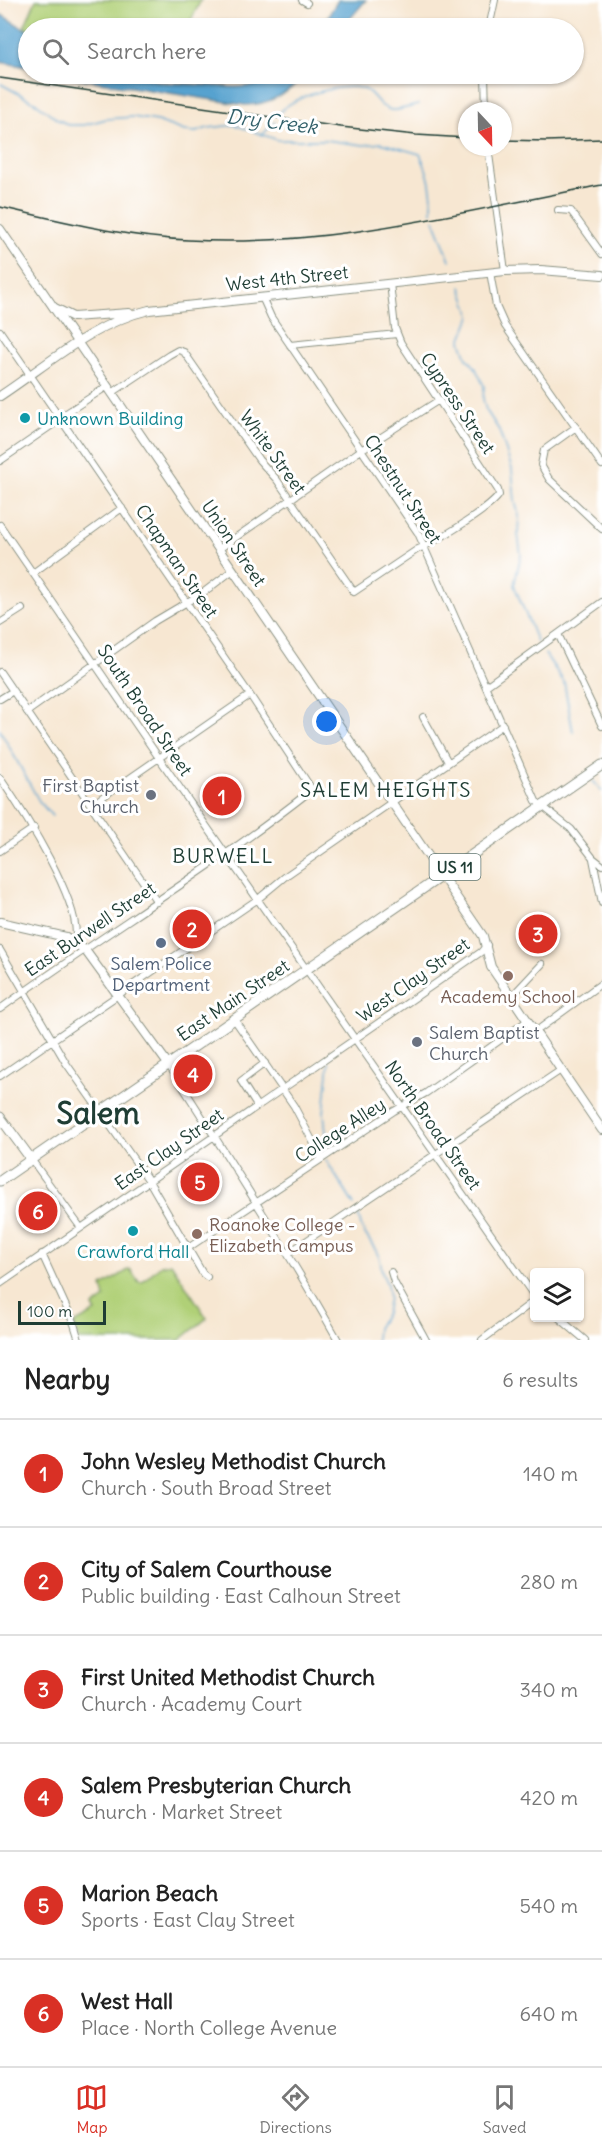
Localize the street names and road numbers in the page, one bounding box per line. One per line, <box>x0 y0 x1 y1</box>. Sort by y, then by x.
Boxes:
street label: West 4th Street <box>225 260 349 296</box>
street label: Cypress Street <box>416 348 500 458</box>
street label: White Street <box>235 405 311 499</box>
street label: Chestnut Street <box>359 430 447 548</box>
street label: Union Street <box>197 495 271 591</box>
street label: Chapman Street <box>131 500 223 622</box>
street label: South Broad Street <box>93 640 197 780</box>
road number: US 11 <box>430 854 480 880</box>
street label: East Burwell Street <box>20 877 160 981</box>
street label: West Clay Street <box>352 933 474 1027</box>
street label: East Main Street <box>172 954 294 1046</box>
street label: North Broad Street <box>380 1056 486 1194</box>
street label: College Alley <box>290 1092 390 1168</box>
street label: East Clay Street <box>110 1103 228 1195</box>

